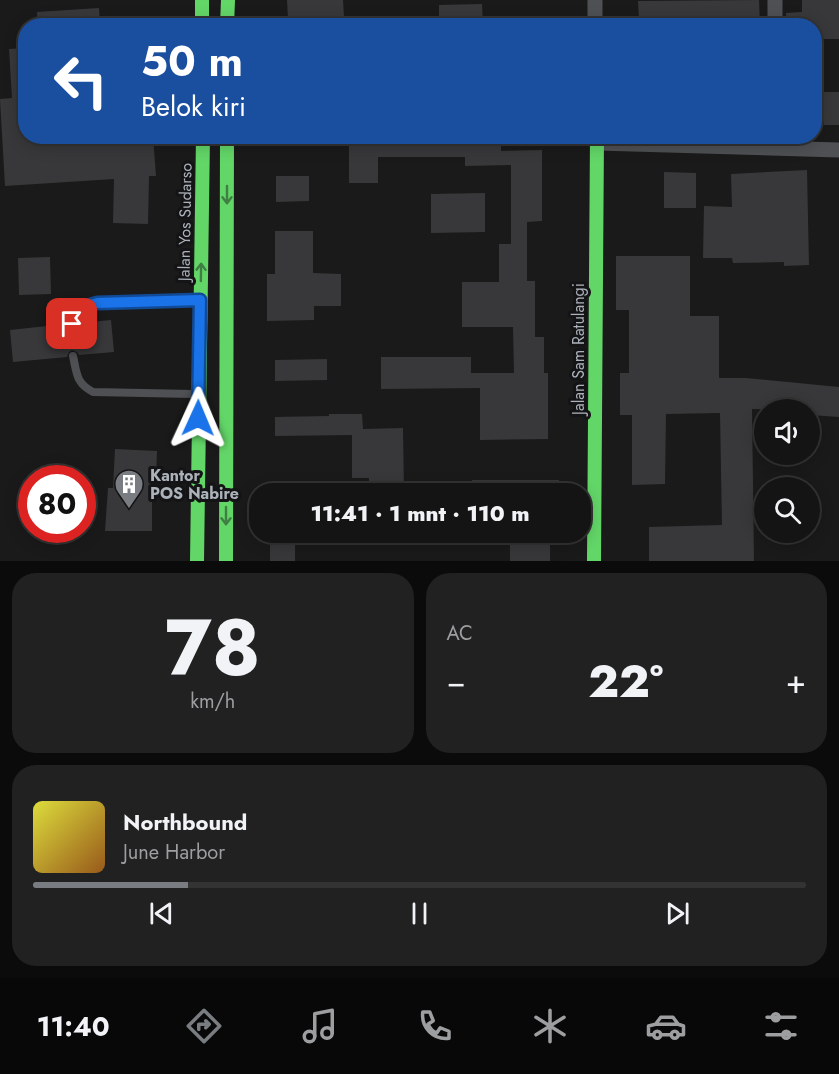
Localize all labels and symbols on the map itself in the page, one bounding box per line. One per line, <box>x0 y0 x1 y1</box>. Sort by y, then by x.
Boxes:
street label: Jalan Yos Sudarso <box>172 162 198 283</box>
one-way arrow <box>221 184 233 204</box>
one-way arrow <box>195 262 207 282</box>
street label: Jalan Sam Ratulangi <box>567 283 590 417</box>
pin <box>46 298 97 349</box>
position arrow <box>166 386 230 450</box>
place label: Kantor POS Nabire <box>150 464 239 505</box>
speed limit sign: 80 <box>18 465 96 543</box>
building icon: Kantor POS Nabire <box>113 468 145 510</box>
one-way arrow <box>220 505 232 525</box>

